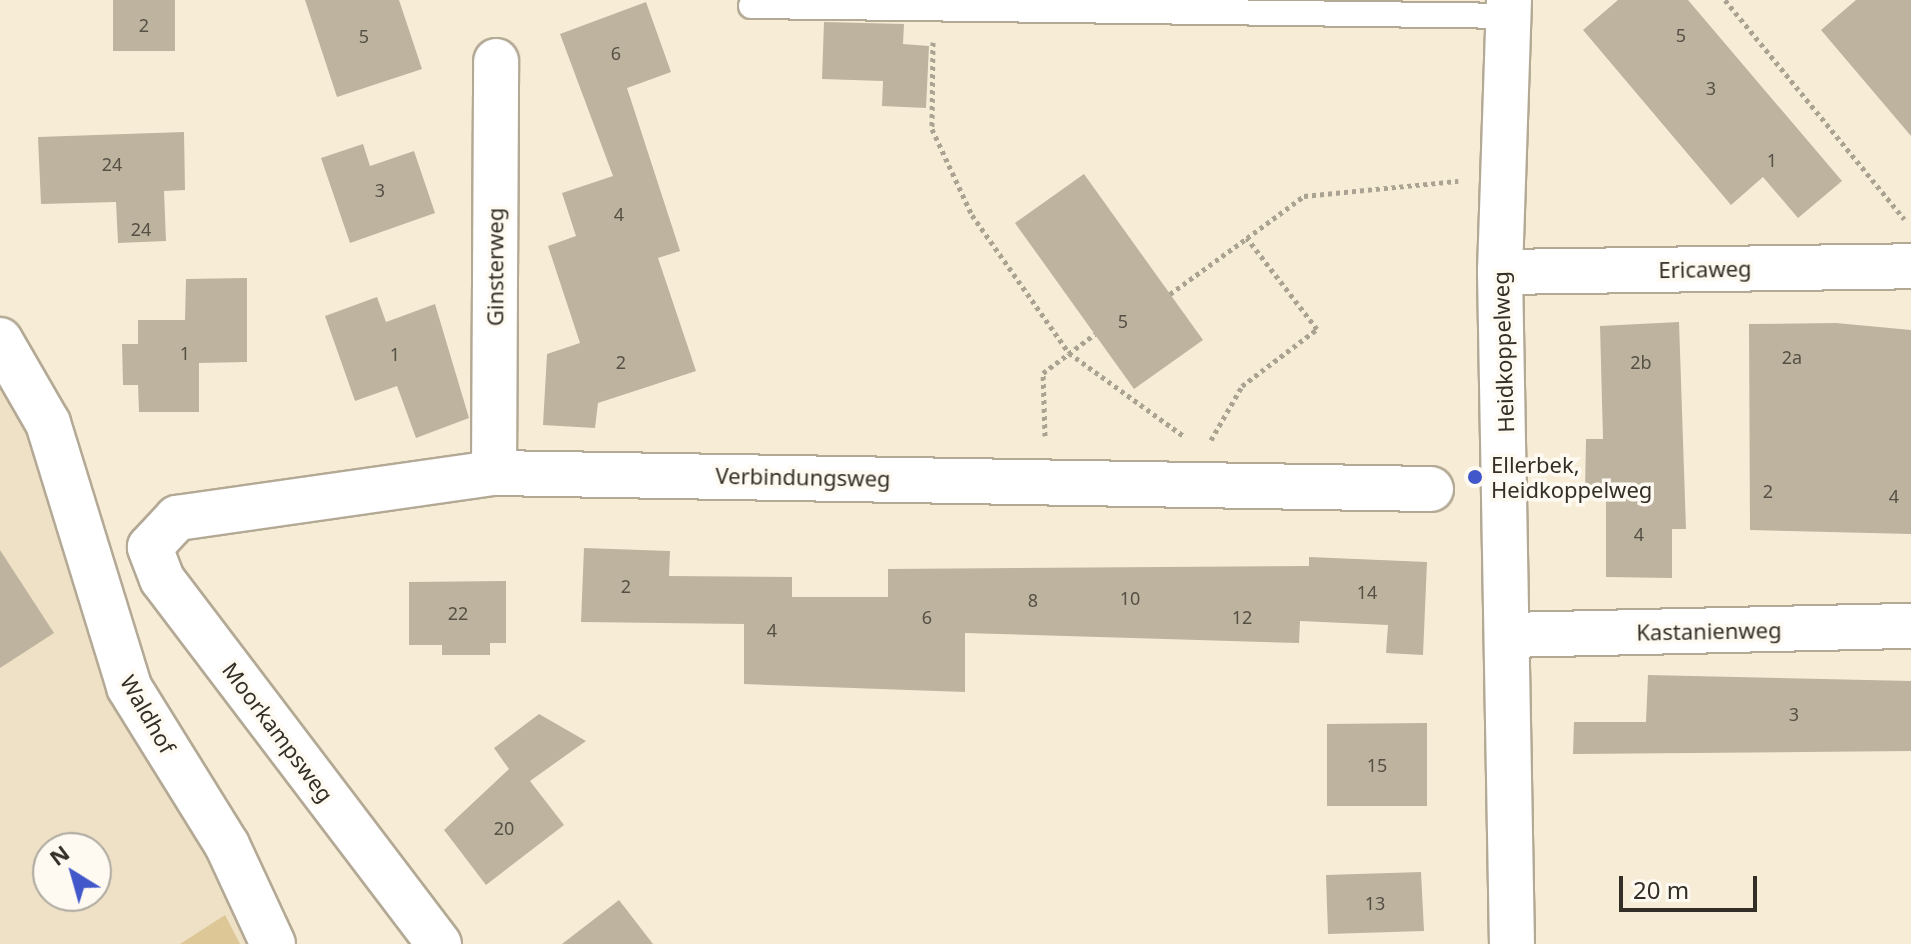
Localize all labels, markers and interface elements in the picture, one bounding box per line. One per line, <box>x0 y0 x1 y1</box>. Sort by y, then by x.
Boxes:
house number: 2 <box>139 14 149 36</box>
house number: 5 <box>1676 24 1686 46</box>
house number: 5 <box>359 25 369 47</box>
house number: 6 <box>611 42 621 64</box>
house number: 3 <box>1706 77 1716 99</box>
house number: 1 <box>1767 149 1777 171</box>
house number: 24 <box>102 153 122 175</box>
house number: 3 <box>375 179 385 201</box>
house number: 4 <box>614 203 624 225</box>
street label: Ginsterweg <box>482 208 508 326</box>
house number: 24 <box>131 218 151 240</box>
street label: Ericaweg <box>1658 255 1752 283</box>
street label: Heidkoppelweg <box>1487 271 1519 433</box>
house number: 5 <box>1118 310 1128 332</box>
house number: 1 <box>180 342 190 364</box>
house number: 1 <box>390 343 400 365</box>
house number: 2a <box>1782 346 1802 368</box>
house number: 2 <box>616 351 626 373</box>
house number: 2b <box>1630 351 1652 373</box>
place label: Ellerbek, Heidkoppelweg <box>1491 451 1652 502</box>
street label: Verbindungsweg <box>715 462 891 492</box>
marker: Ellerbek, Heidkoppelweg <box>1466 468 1484 486</box>
house number: 2 <box>1763 480 1773 502</box>
house number: 4 <box>1889 485 1899 507</box>
house number: 4 <box>1634 523 1644 545</box>
house number: 2 <box>621 575 631 597</box>
house number: 14 <box>1357 581 1377 603</box>
house number: 10 <box>1120 587 1140 609</box>
house number: 8 <box>1028 589 1038 611</box>
house number: 22 <box>448 602 468 624</box>
house number: 6 <box>922 606 932 628</box>
house number: 12 <box>1232 606 1252 628</box>
street label: Kastanienweg <box>1636 617 1782 645</box>
house number: 4 <box>767 619 777 641</box>
street label: Moorkampsweg <box>217 657 339 807</box>
street label: Waldhof <box>115 670 181 758</box>
house number: 3 <box>1789 703 1799 725</box>
house number: 15 <box>1367 754 1387 776</box>
house number: 20 <box>494 817 514 839</box>
north arrow <box>32 832 112 912</box>
text: N <box>43 837 75 872</box>
scale bar <box>1623 860 1761 910</box>
text: 20 m <box>1633 873 1689 906</box>
house number: 13 <box>1365 892 1385 914</box>

